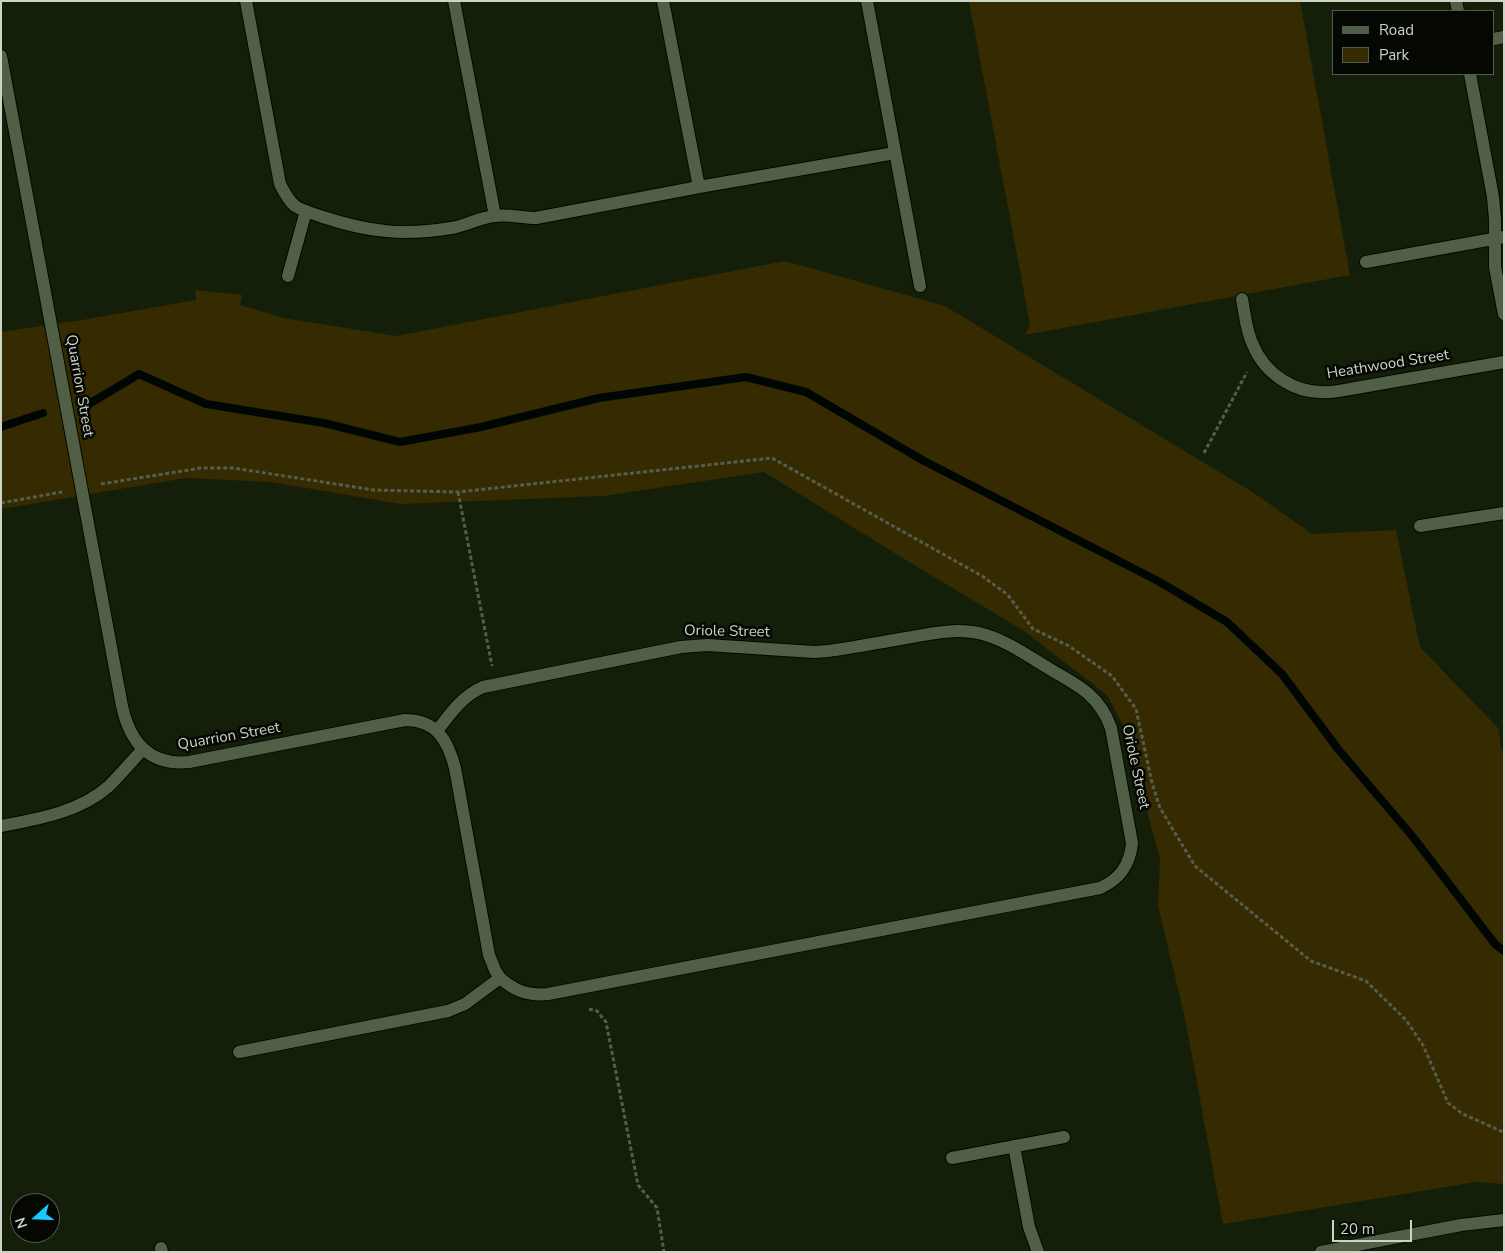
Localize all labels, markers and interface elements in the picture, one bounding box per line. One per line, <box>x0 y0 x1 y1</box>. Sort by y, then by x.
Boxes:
legend <box>1332 10 1495 75</box>
text: Road <box>1379 20 1414 40</box>
text: Park <box>1379 45 1409 65</box>
street label: Quarrion Street <box>61 333 97 439</box>
street label: Heathwood Street <box>1325 346 1451 384</box>
street label: Oriole Street <box>684 622 770 642</box>
street label: Quarrion Street <box>176 719 282 755</box>
street label: Oriole Street <box>1117 723 1153 811</box>
north arrow <box>10 1193 60 1243</box>
scale bar <box>1335 1210 1415 1242</box>
text: N <box>11 1215 32 1231</box>
text: 20 m <box>1340 1219 1375 1239</box>

